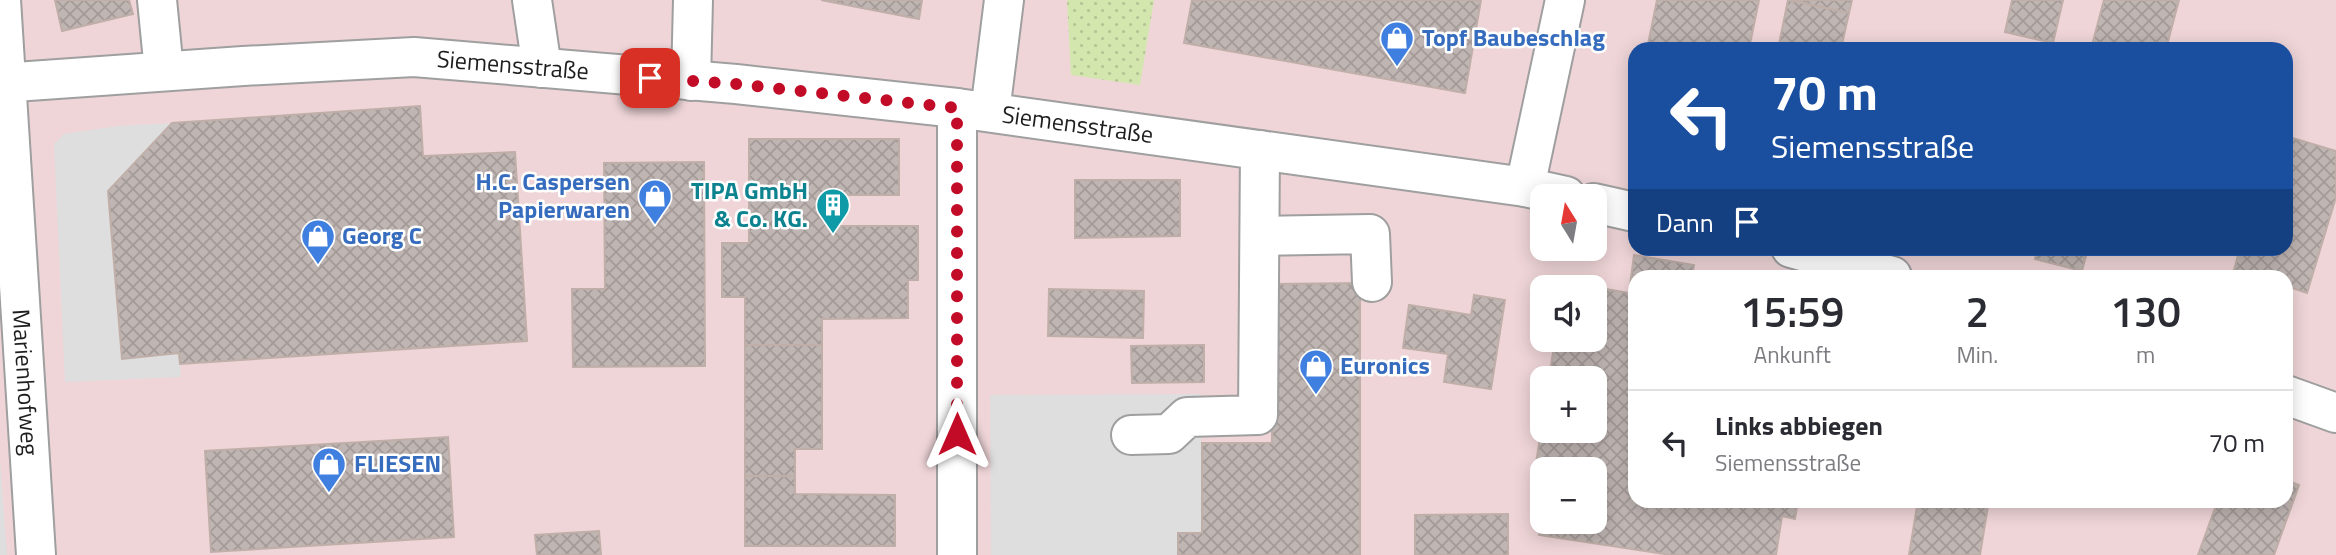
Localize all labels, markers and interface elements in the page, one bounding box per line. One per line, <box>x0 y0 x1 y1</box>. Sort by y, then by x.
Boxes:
shop icon: Topf Baubeschlag <box>1378 19 1416 68</box>
place label: Topf Baubeschlag <box>1422 19 1605 55</box>
street label: Siemensstraße <box>435 40 590 89</box>
pin <box>620 48 680 108</box>
text: 70 m <box>1771 54 1878 129</box>
icon: arrive <box>631 59 669 97</box>
icon: left <box>1656 70 1747 161</box>
street label: Siemensstraße <box>1000 95 1156 152</box>
text: Siemensstraße <box>1771 122 1974 170</box>
place label: H.C. Caspersen Papierwaren <box>475 163 630 227</box>
place label: TIPA GmbH & Co. KG. <box>691 172 808 236</box>
shop icon: H.C. Caspersen Papierwaren <box>636 177 674 226</box>
north arrow <box>1530 184 1606 261</box>
map controls <box>1530 184 1607 534</box>
building icon: TIPA GmbH & Co. KG. <box>814 186 852 235</box>
text: Dann <box>1656 203 1714 242</box>
icon: arrive <box>1728 203 1766 241</box>
shop icon: Georg C <box>299 217 337 266</box>
place label: Georg C <box>342 217 422 253</box>
button: sound <box>1530 275 1607 352</box>
text: 15:59 <box>1740 279 1844 343</box>
text: 2 <box>1966 279 1989 343</box>
text: 130 <box>2110 279 2181 343</box>
street label: Marienhofweg <box>4 308 49 457</box>
text: Ankunft <box>1754 337 1831 372</box>
text: Min. <box>1956 337 1998 372</box>
text: m <box>2136 337 2155 372</box>
shop icon: Euronics <box>1297 347 1335 396</box>
place label: Euronics <box>1340 347 1430 383</box>
button: + <box>1530 366 1607 443</box>
position arrow <box>920 397 994 471</box>
text: Links abbiegen <box>1715 406 1883 445</box>
text: 70 m <box>2208 423 2265 462</box>
icon: left <box>1656 424 1694 462</box>
shop icon: FLIESEN <box>310 445 348 494</box>
place label: FLIESEN <box>354 445 441 481</box>
text: Siemensstraße <box>1715 445 1861 480</box>
button: − <box>1530 457 1607 534</box>

